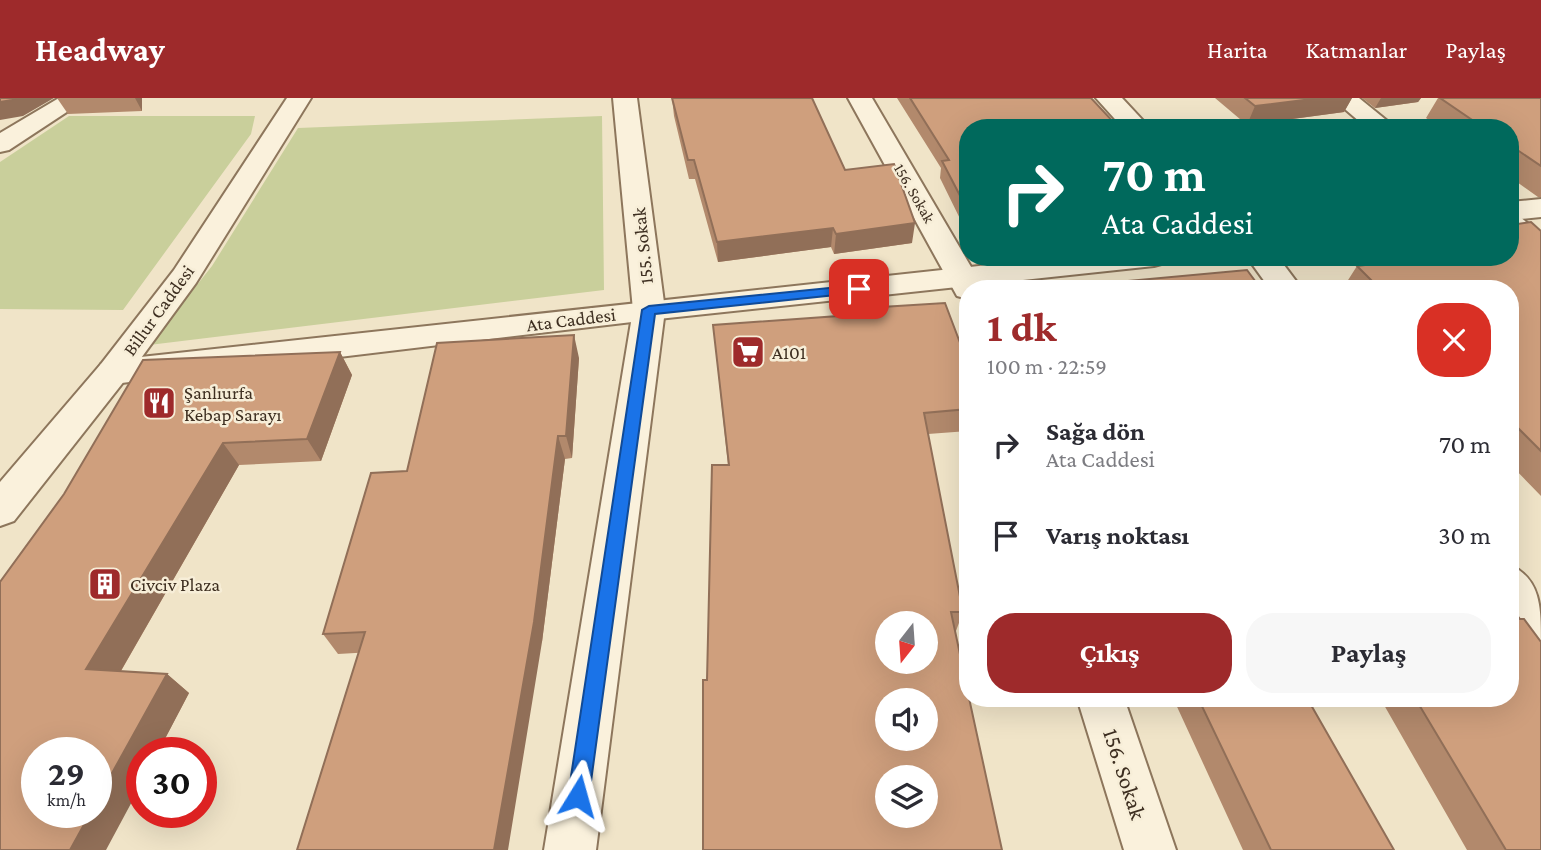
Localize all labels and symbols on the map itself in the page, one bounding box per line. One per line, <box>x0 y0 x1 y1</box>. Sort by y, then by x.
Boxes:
street label: 156. Sokak <box>891 161 938 226</box>
street label: 155. Sokak <box>628 206 657 285</box>
pin <box>829 259 889 319</box>
street label: Billur Caddesi <box>119 261 198 360</box>
street label: Ata Caddesi <box>525 304 617 335</box>
supermarket icon: A101 <box>729 333 767 371</box>
place label: A101 <box>772 342 806 363</box>
place label: Şanlıurfa Kebap Sarayı <box>184 382 282 425</box>
restaurant icon: Şanlıurfa Kebap Sarayı <box>140 384 178 422</box>
building icon: Civciv Plaza <box>86 565 124 603</box>
place label: Civciv Plaza <box>130 574 220 595</box>
north arrow <box>875 611 938 674</box>
street label: 156. Sokak <box>1098 725 1152 823</box>
speed limit sign: 30 <box>126 737 217 828</box>
position arrow <box>541 759 615 833</box>

